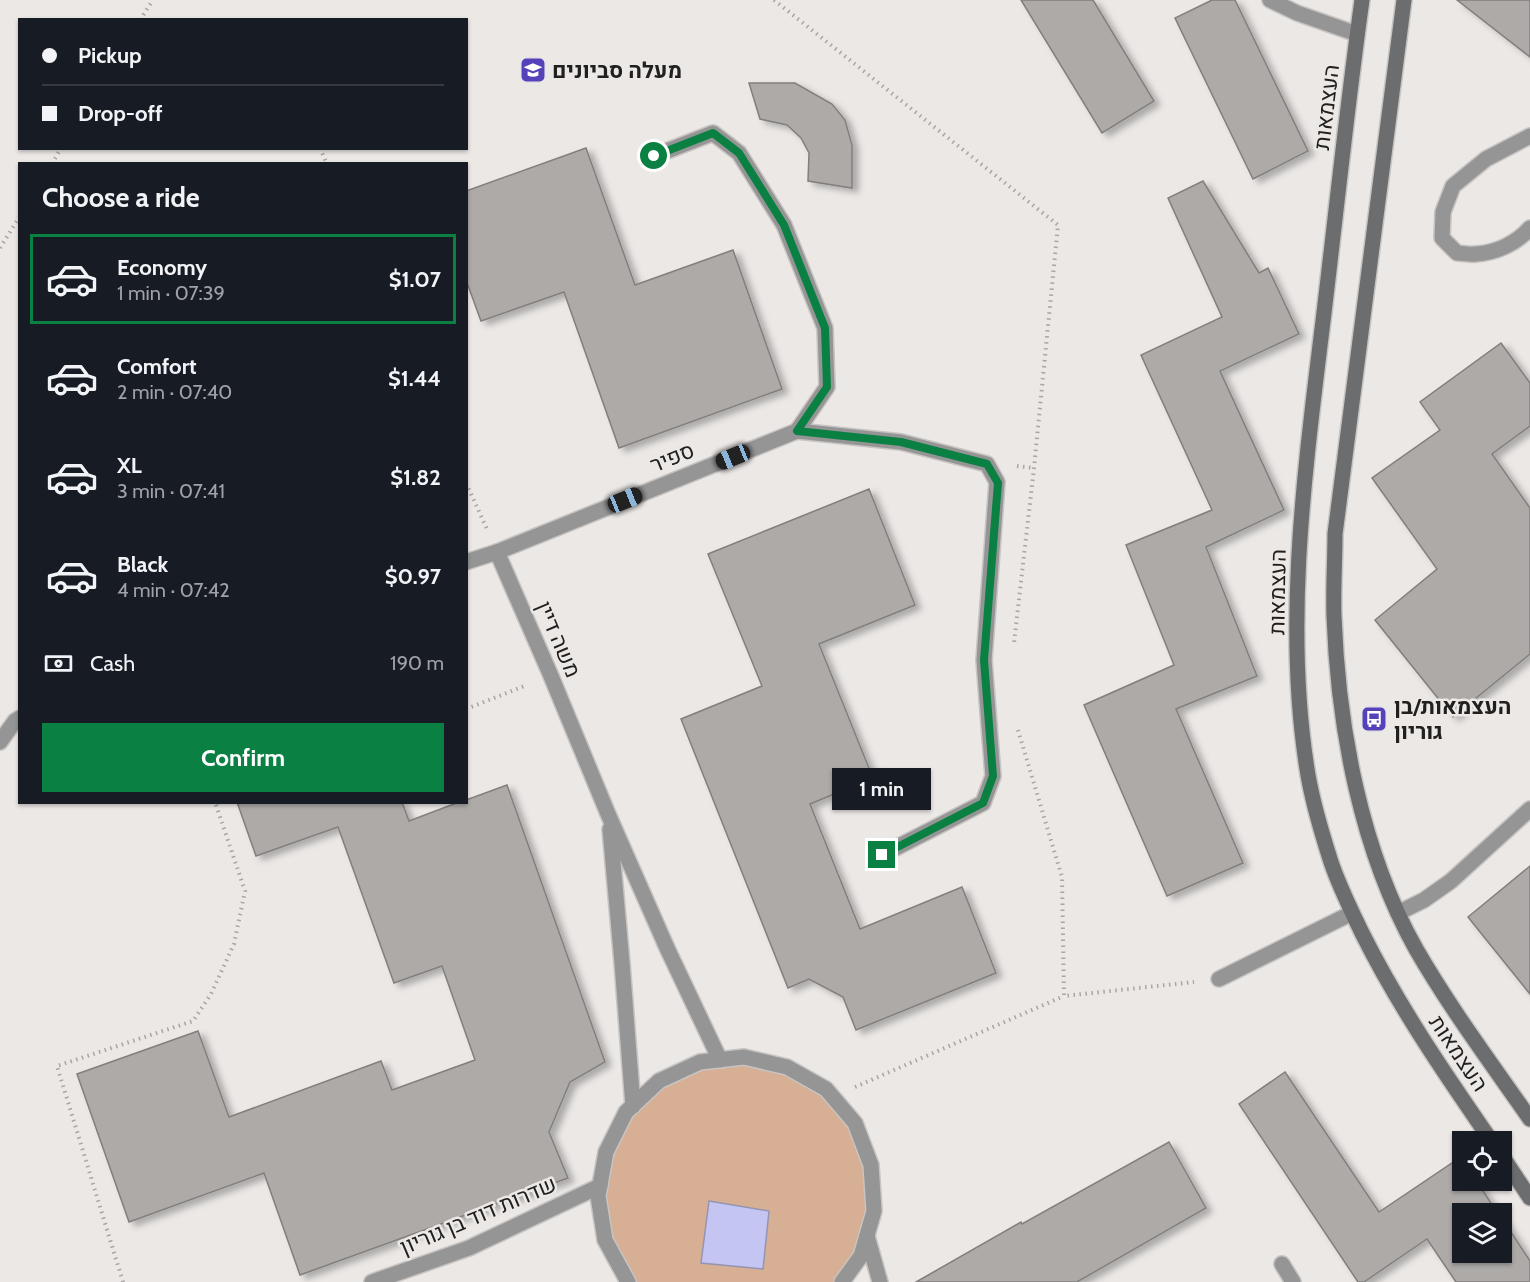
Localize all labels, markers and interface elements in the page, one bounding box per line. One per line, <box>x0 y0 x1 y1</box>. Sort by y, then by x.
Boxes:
text: Pickup <box>78 42 142 69</box>
school or university icon: מעלה סביונים <box>518 55 548 85</box>
place label: מעלה סביונים <box>552 57 682 84</box>
street label: העצמאות <box>1308 63 1345 151</box>
text: Drop-off <box>78 100 162 127</box>
route start <box>640 142 667 169</box>
text: Choose a ride <box>42 181 200 214</box>
icon: car <box>45 252 99 306</box>
text: Economy <box>117 254 207 281</box>
text: $1.07 <box>389 266 441 293</box>
text: 1 min · 07:39 <box>117 281 225 305</box>
icon: car <box>45 351 99 405</box>
text: Comfort <box>117 353 196 380</box>
text: $1.44 <box>388 365 441 392</box>
text: 2 min · 07:40 <box>117 380 232 404</box>
street label: ספיר <box>646 436 698 478</box>
car <box>713 442 753 472</box>
icon: car <box>45 450 99 504</box>
text: XL <box>117 452 142 479</box>
text: $1.82 <box>390 464 441 491</box>
text: 3 min · 07:41 <box>117 479 225 503</box>
car <box>605 485 645 515</box>
icon: car <box>45 549 99 603</box>
street label: העצמאות <box>1263 549 1292 635</box>
text: Black <box>117 551 168 578</box>
text: $0.97 <box>385 563 441 590</box>
text: 4 min · 07:42 <box>117 578 230 602</box>
street label: משה דיין <box>530 597 587 681</box>
icon: cash <box>42 647 75 680</box>
text: Cash <box>90 650 135 677</box>
text: 190 m <box>390 651 444 675</box>
place label: העצמאות/בן גוריון <box>1394 693 1511 745</box>
bus stop icon: העצמאות/בן גוריון <box>1359 704 1389 734</box>
button: Confirm <box>42 723 444 792</box>
callout: 1 min <box>832 768 932 810</box>
text: 1 min <box>859 777 904 801</box>
route end <box>868 841 895 868</box>
street label: העצמאות <box>1423 1010 1494 1096</box>
map controls <box>1452 1131 1512 1263</box>
button: locate <box>1452 1131 1512 1191</box>
street label: שדרות דוד בן גוריון <box>396 1170 561 1261</box>
button: layers <box>1452 1203 1512 1263</box>

